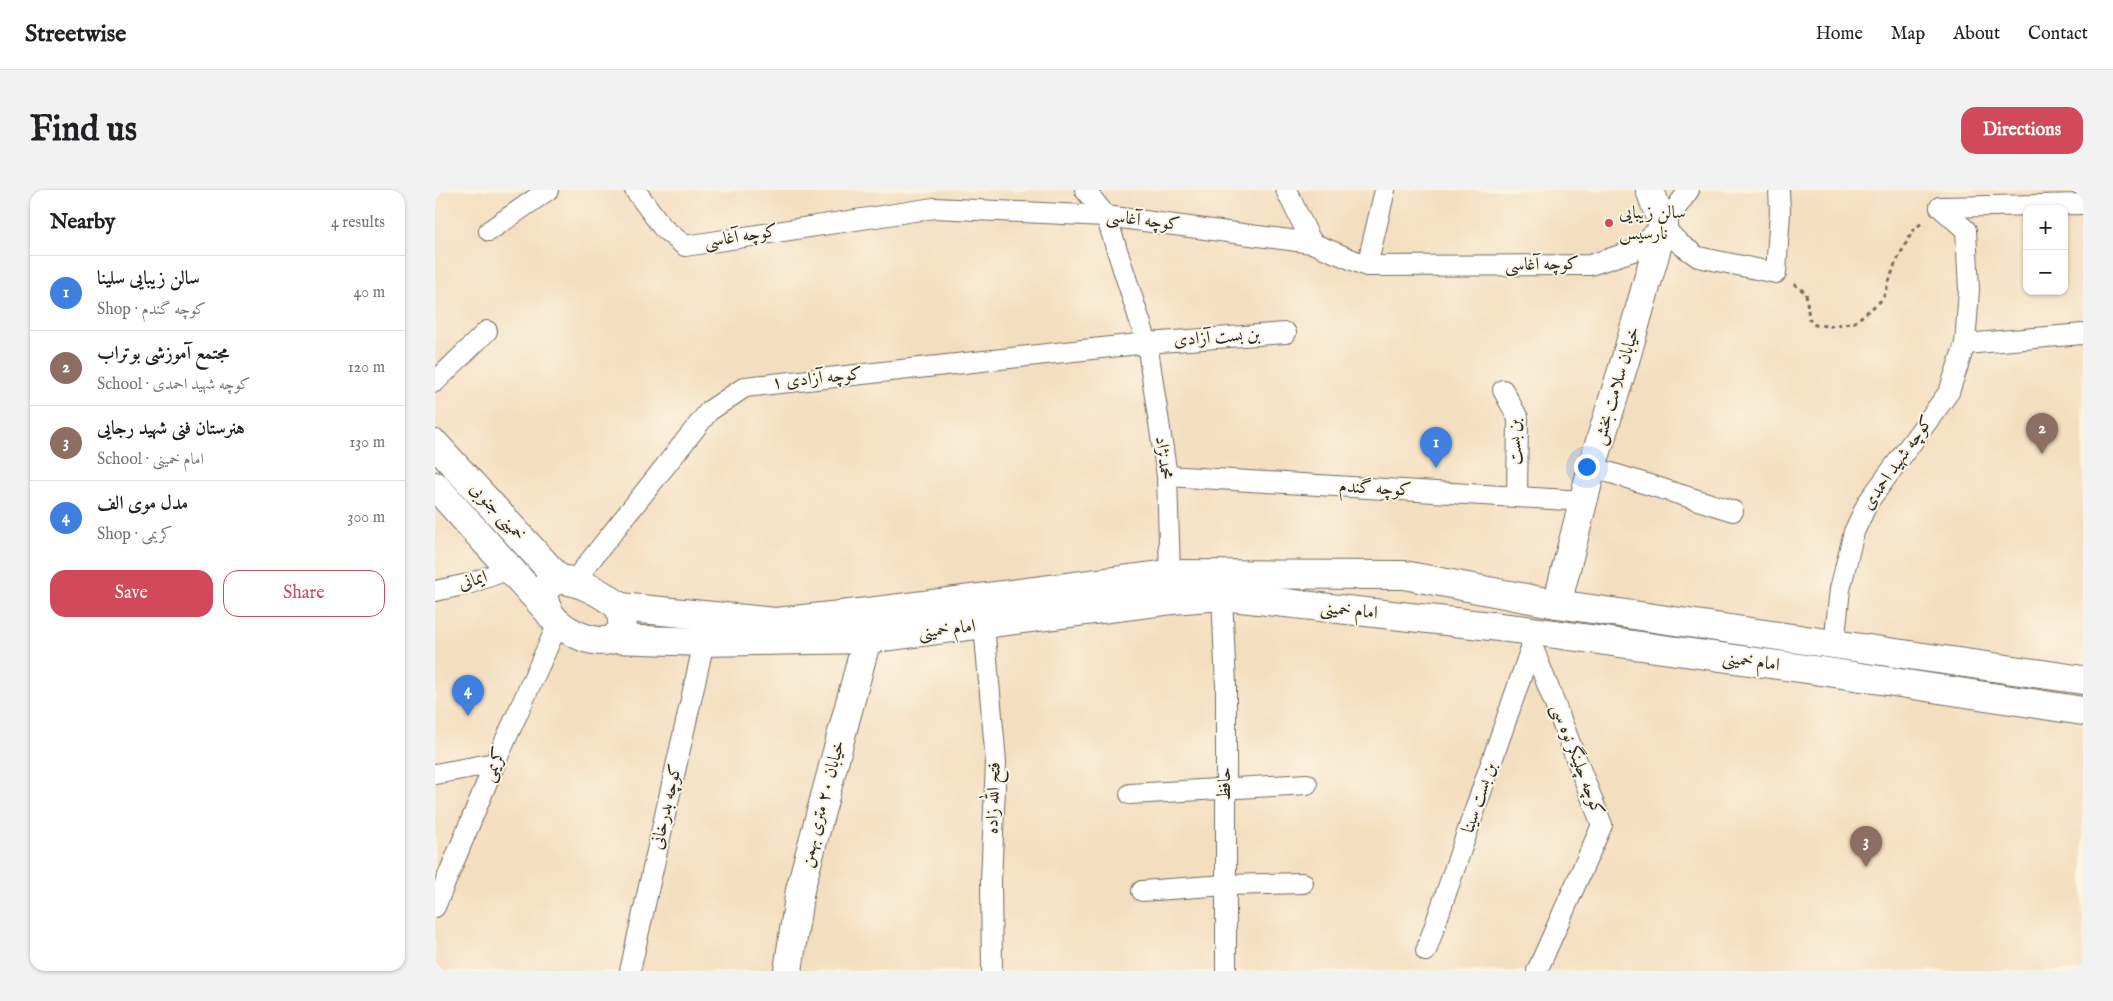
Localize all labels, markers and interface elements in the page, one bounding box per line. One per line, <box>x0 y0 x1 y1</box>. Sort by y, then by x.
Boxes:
text: Streetwise <box>25 19 126 50</box>
text: Home <box>1816 23 1863 46</box>
text: Map <box>1891 23 1925 46</box>
text: About <box>1953 23 2000 46</box>
text: Contact <box>2028 23 2088 46</box>
button: Directions <box>1961 107 2083 154</box>
text: Find us <box>30 108 137 153</box>
place label: سالن زیبایی نارسیس <box>1619 202 1686 246</box>
street label: کوچه آغاسی <box>1105 205 1181 237</box>
map controls <box>2023 205 2068 295</box>
button: + <box>2023 205 2068 250</box>
text: Nearby <box>50 209 115 236</box>
text: 4 results <box>331 213 385 233</box>
marker: سالن زیبایی نارسیس <box>1603 217 1615 229</box>
street label: کوچه آغاسی <box>703 220 779 254</box>
button: − <box>2023 250 2068 295</box>
street label: کوچه آغاسی <box>1505 253 1579 277</box>
text: سالن زیبایی سلینا <box>97 267 200 291</box>
text: 1 <box>63 283 69 303</box>
text: 40 m <box>353 283 385 303</box>
text: Shop · کوچه گندم <box>97 300 206 320</box>
street label: بن بست آزادی <box>1173 323 1262 353</box>
street label: خیابان سلامت بخش <box>1588 324 1646 448</box>
text: مجتمع آموزشی بوتراب <box>97 342 229 366</box>
text: 2 <box>62 358 70 378</box>
text: 120 m <box>348 358 385 378</box>
street label: کوچه آزادی ۱ <box>771 363 863 395</box>
text: School · کوچه شهید احمدی <box>97 375 251 395</box>
street label: کوچه شهید احمدی <box>1857 411 1939 515</box>
pin: 2 <box>2026 413 2058 454</box>
text: هنرستان فنی شهید رجایی <box>97 417 245 441</box>
street label: بن بست <box>1503 418 1529 466</box>
pin: 1 <box>1420 427 1452 468</box>
text: 3 <box>63 433 69 453</box>
text: 130 m <box>349 433 385 453</box>
street label: محمدنژاد <box>1149 435 1177 481</box>
text: School · امام خمینی <box>97 450 204 470</box>
your location <box>1574 454 1600 480</box>
street label: کوچه گندم <box>1338 476 1412 505</box>
street label: خمینی جنوبی <box>464 478 530 546</box>
text: مدل موی الف <box>97 492 188 516</box>
text: 4 <box>62 508 70 528</box>
text: 300 m <box>347 508 385 528</box>
text: Shop · کریمی <box>97 525 173 545</box>
street label: ایمانی <box>456 566 490 596</box>
button: Save <box>50 570 213 617</box>
button: Share <box>223 570 385 617</box>
street label: امام خمینی <box>1319 597 1379 628</box>
street label: امام خمینی <box>917 615 978 648</box>
street label: امام خمینی <box>1720 647 1781 680</box>
pin: 4 <box>452 675 484 716</box>
street label: کوچه چلینگر نوه سی <box>1545 700 1610 819</box>
street label: خیابان ۲۰ متری بهمن <box>795 738 851 870</box>
street label: کریمی <box>477 744 513 786</box>
street label: بن بست سینا <box>1457 759 1503 836</box>
street label: فتح الله زاده <box>977 761 1010 835</box>
street label: کوچه بدرخانی <box>646 762 688 852</box>
street label: حافظ <box>1214 767 1237 801</box>
pin: 3 <box>1850 826 1882 867</box>

